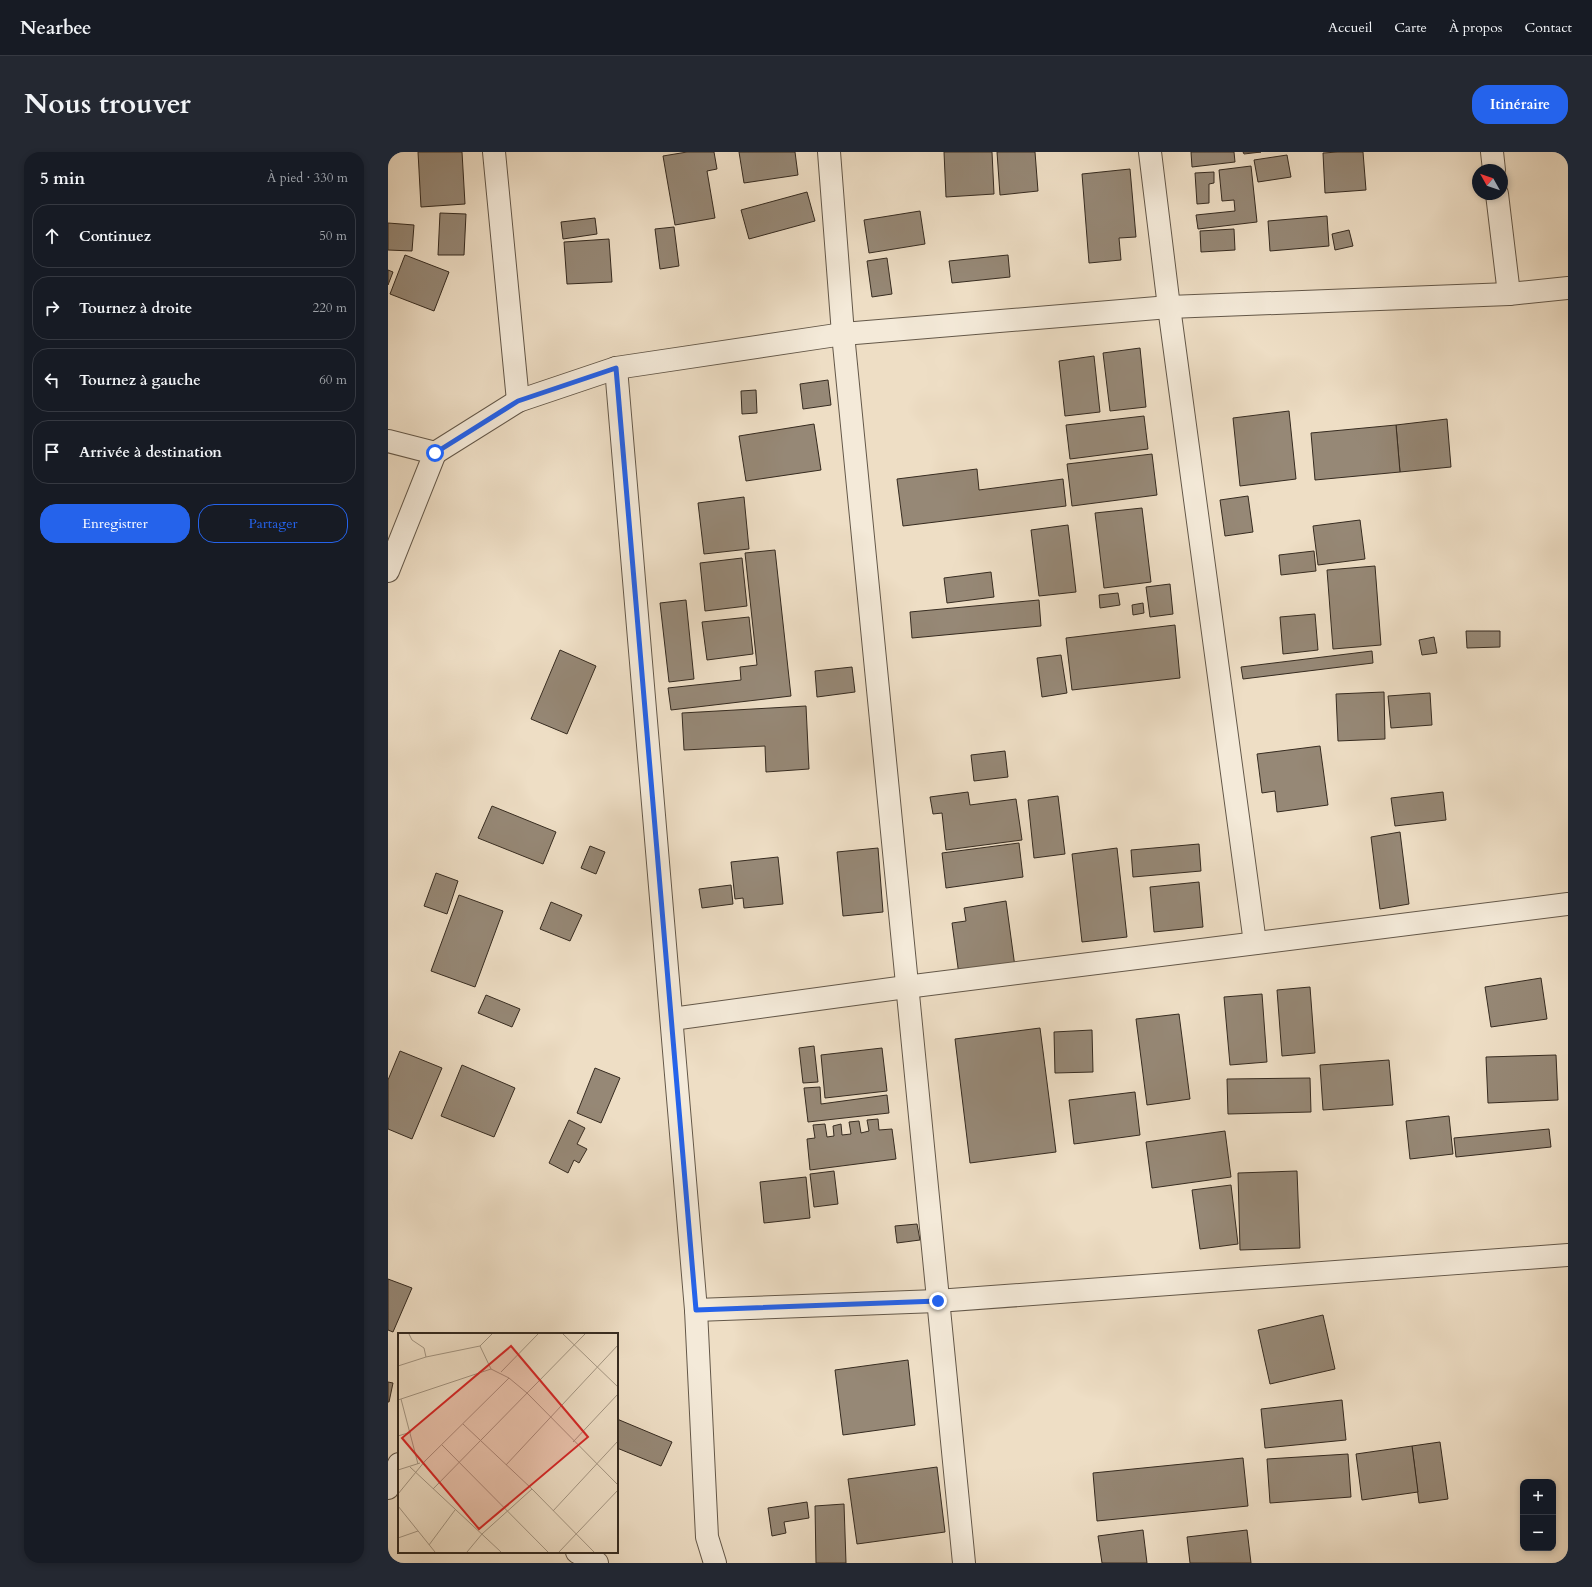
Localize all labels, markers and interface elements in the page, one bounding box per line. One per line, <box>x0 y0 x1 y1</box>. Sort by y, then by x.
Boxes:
text: Nearbee <box>20 15 91 41</box>
text: Accueil <box>1328 18 1372 37</box>
text: Carte <box>1394 18 1427 37</box>
text: À propos <box>1449 18 1502 37</box>
text: Contact <box>1524 18 1572 37</box>
text: Nous trouver <box>24 85 191 123</box>
button: Itinéraire <box>1472 85 1568 124</box>
north arrow <box>1472 164 1508 200</box>
text: 5 min <box>40 167 85 190</box>
text: À pied · 330 m <box>267 169 348 187</box>
icon: ahead <box>41 225 63 247</box>
text: Continuez <box>79 226 151 246</box>
text: 50 m <box>319 227 347 245</box>
icon: right <box>41 297 63 319</box>
text: Tournez à droite <box>79 298 192 318</box>
text: 220 m <box>313 299 347 317</box>
icon: left <box>41 369 63 391</box>
text: Tournez à gauche <box>79 370 201 390</box>
text: 60 m <box>319 371 347 389</box>
icon: arrive <box>41 441 63 463</box>
text: Arrivée à destination <box>79 442 222 462</box>
route start <box>426 444 444 462</box>
button: Enregistrer <box>40 504 190 543</box>
button: Partager <box>198 504 348 543</box>
route end <box>929 1292 947 1310</box>
inset map <box>398 1333 618 1553</box>
map controls <box>1520 1479 1556 1551</box>
button: + <box>1520 1479 1556 1515</box>
button: − <box>1520 1515 1556 1551</box>

